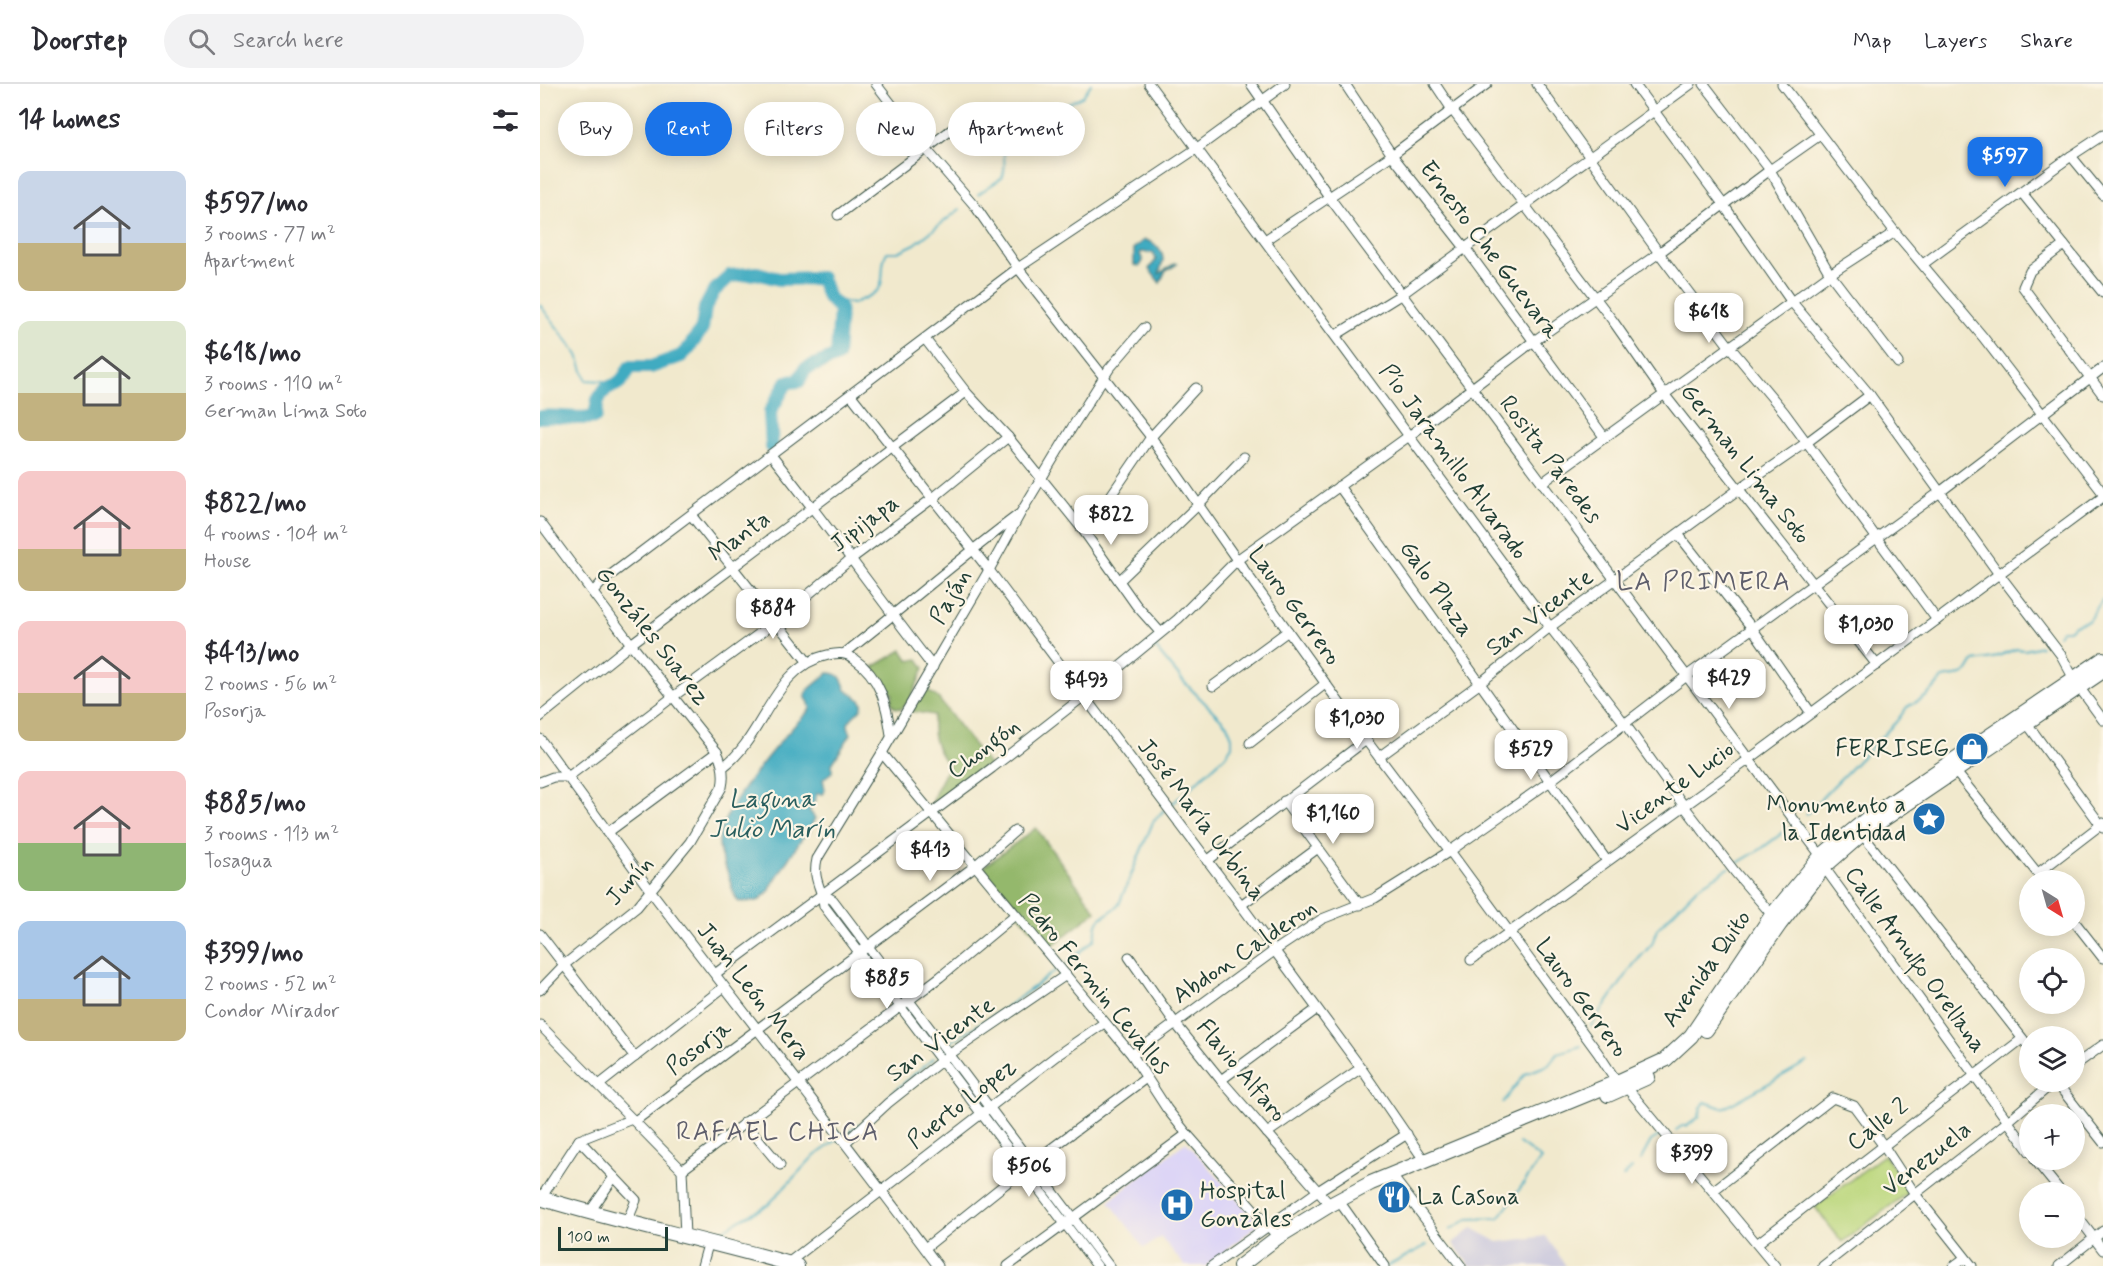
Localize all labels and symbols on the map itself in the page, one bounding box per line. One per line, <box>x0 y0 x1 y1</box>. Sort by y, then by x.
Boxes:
pin: $597 <box>1969 137 2041 188</box>
street label: Ernesto Che Guevara <box>1412 155 1567 346</box>
pin: $618 <box>1673 293 1745 344</box>
street label: Pío Jaramillo Alvarado <box>1371 358 1535 566</box>
street label: German Lima Soto <box>1673 377 1817 551</box>
street label: Rosita Paredes <box>1491 389 1609 531</box>
street label: Jipijapa <box>824 488 906 560</box>
pin: $822 <box>1075 495 1147 546</box>
street label: Manta <box>703 504 777 570</box>
street label: Galo Plaza <box>1392 535 1480 643</box>
street label: Lauro Gerrero <box>1240 540 1348 672</box>
street label: Gonzáles Suarez <box>588 560 716 712</box>
street label: San Vicente <box>1480 562 1600 664</box>
street label: Paján <box>923 564 979 630</box>
district label: LA PRIMERA <box>1616 565 1792 600</box>
pin: $884 <box>737 589 809 640</box>
pin: $1,030 <box>1817 605 1915 656</box>
pin: $429 <box>1693 659 1765 710</box>
pin: $493 <box>1050 661 1122 712</box>
pin: $1,030 <box>1308 699 1406 750</box>
street label: Chongón <box>941 711 1029 789</box>
pin: $529 <box>1495 730 1567 781</box>
shop icon: FERRISEG <box>1954 731 1990 767</box>
street label: José María Urbina <box>1130 732 1272 908</box>
street label: Vicente Lucio <box>1609 734 1741 842</box>
place label: FERRISEG <box>1835 734 1949 765</box>
water label: Laguna Julio Marín <box>709 783 835 847</box>
place label: Monumento a la Identidad <box>1766 790 1906 849</box>
pin: $1,160 <box>1284 794 1382 845</box>
place icon: Monumento a la Identidad <box>1911 801 1947 837</box>
pin: $413 <box>894 831 966 882</box>
street label: Junín <box>599 849 661 913</box>
street label: Calle Arnulfo Orellana <box>1835 861 1993 1061</box>
north arrow <box>2019 870 2085 936</box>
street label: Pedro Fermin Cevallos <box>1011 887 1177 1081</box>
street label: Abdon Calderon <box>1167 892 1323 1012</box>
street label: Avenida Quito <box>1655 904 1759 1034</box>
street label: Juan León Mera <box>689 916 817 1068</box>
street label: Lauro Gerrero <box>1527 932 1635 1064</box>
pin: $885 <box>851 959 923 1010</box>
street label: San Vicente <box>881 990 1002 1090</box>
street label: Posorja <box>660 1013 738 1083</box>
street label: Flavio Alfaro <box>1189 1013 1293 1129</box>
street label: Puerto Lopez <box>901 1052 1023 1156</box>
street label: Calle 2 <box>1841 1091 1915 1159</box>
street label: Venezuela <box>1876 1114 1978 1204</box>
district label: RAFAEL CHICA <box>676 1116 880 1150</box>
pin: $399 <box>1656 1134 1728 1185</box>
pin: $506 <box>993 1147 1065 1198</box>
place label: Hospital Gonzáles <box>1200 1176 1292 1235</box>
restaurant icon: La Casona <box>1376 1179 1412 1215</box>
place label: La Casona <box>1417 1182 1520 1213</box>
hospital icon: Hospital Gonzáles <box>1159 1187 1195 1223</box>
scale bar <box>558 1224 668 1252</box>

